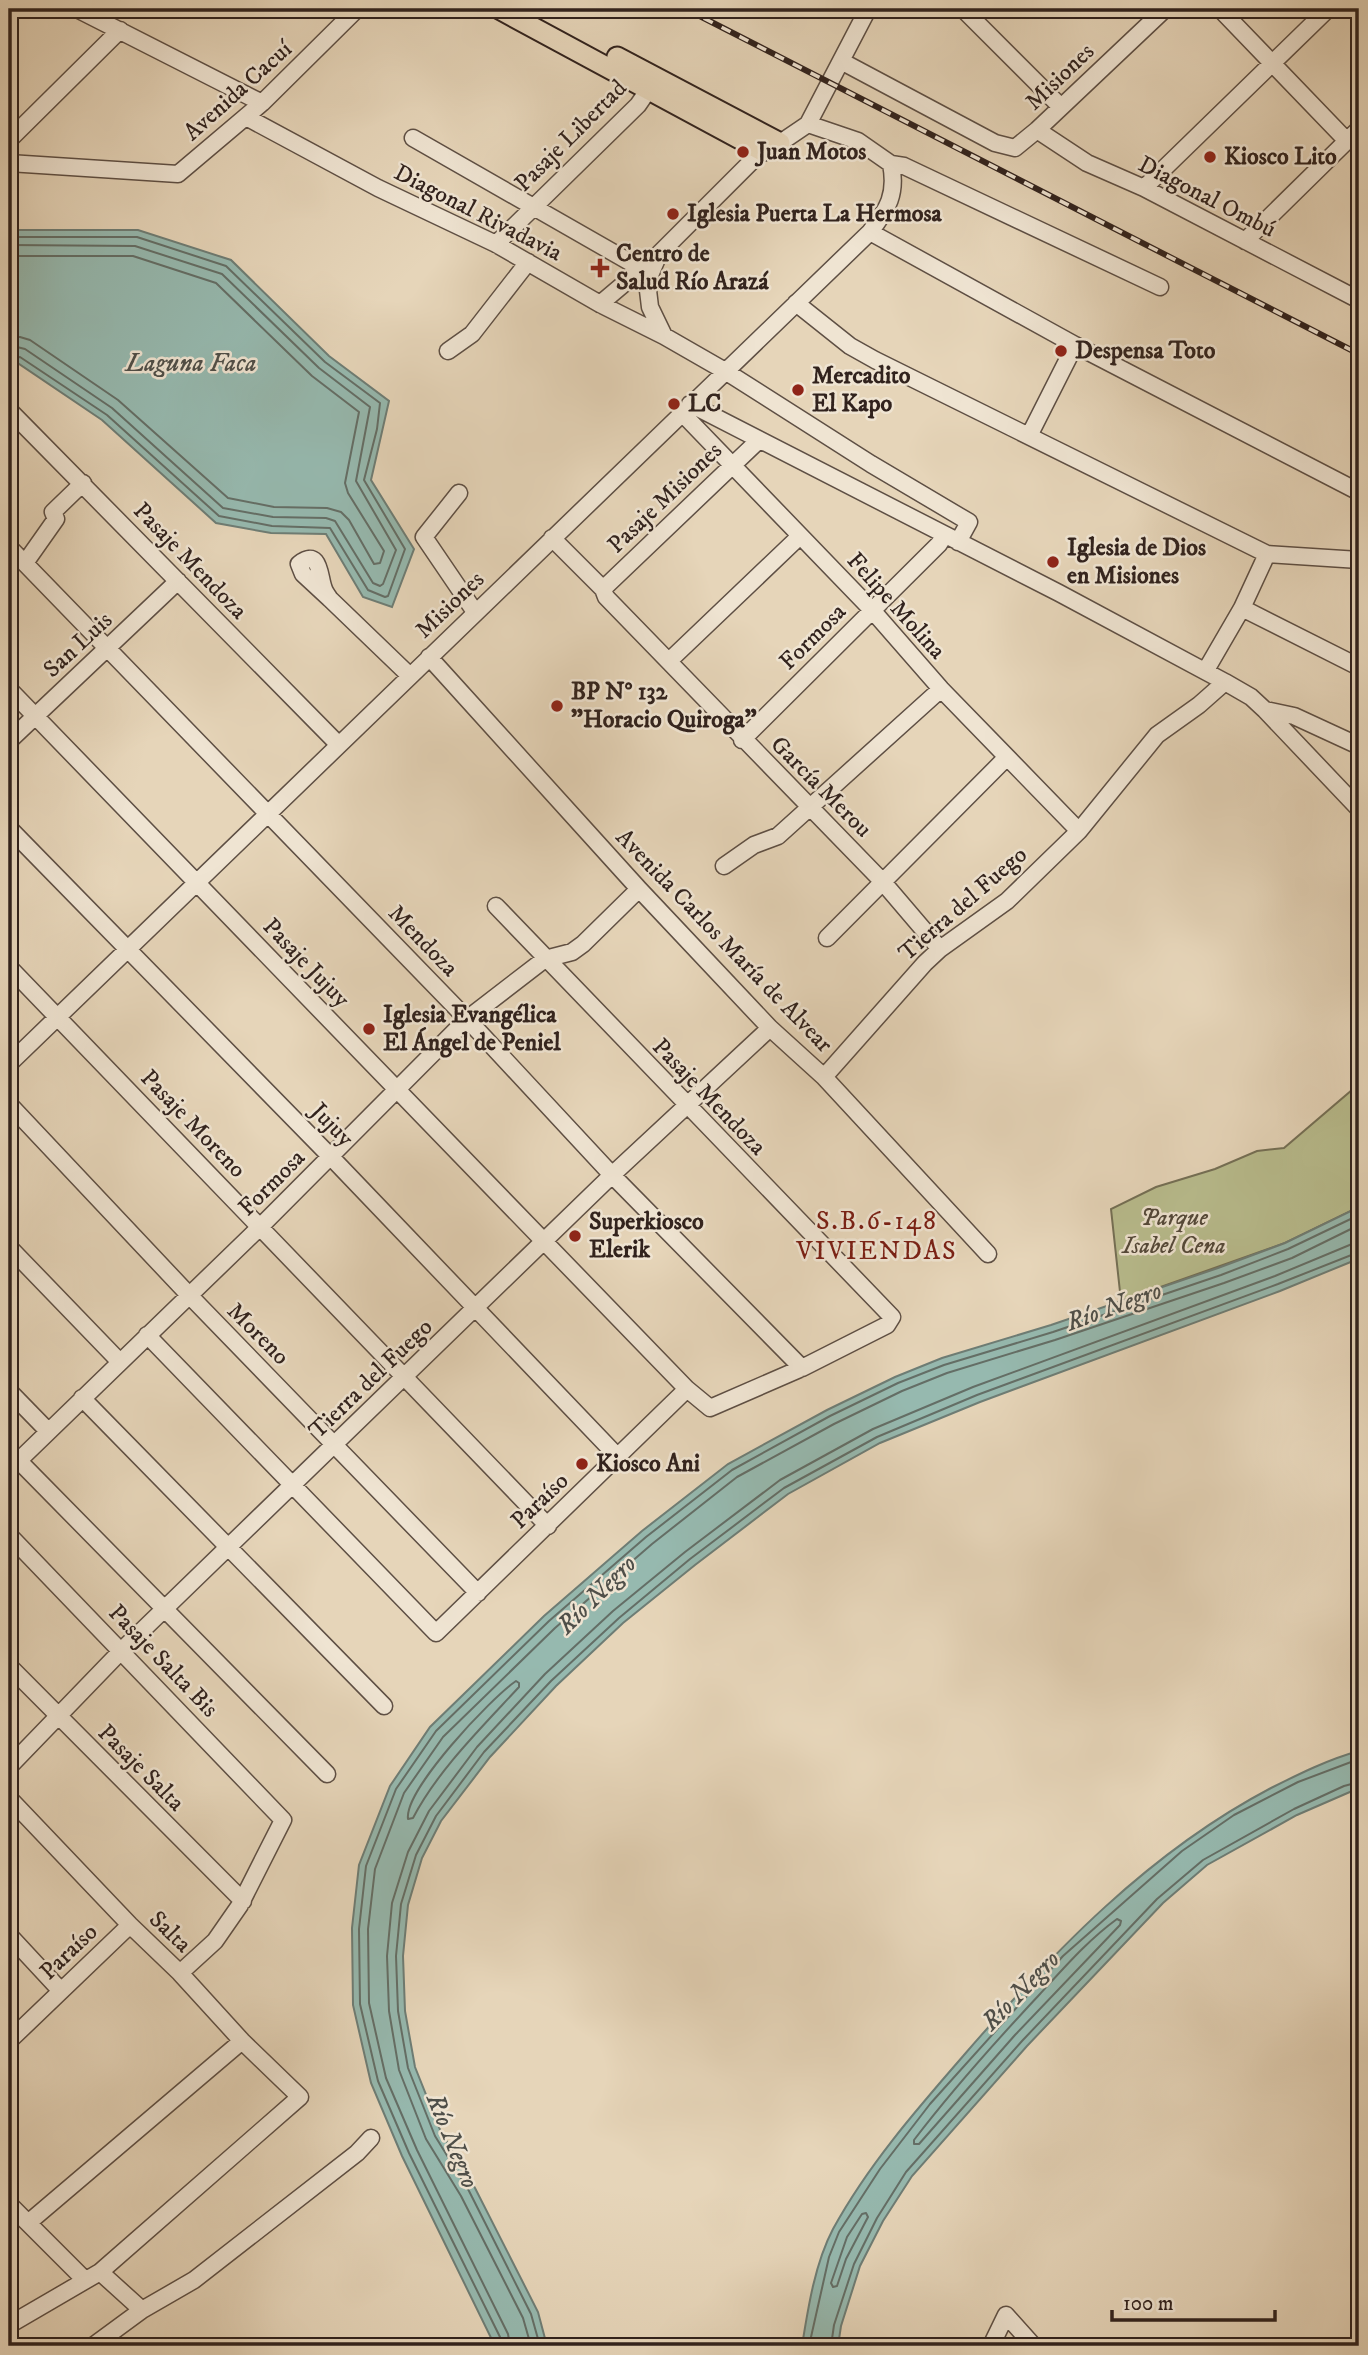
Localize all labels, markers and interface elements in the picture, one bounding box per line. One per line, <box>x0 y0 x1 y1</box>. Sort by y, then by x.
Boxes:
street label: Avenida Cacuí <box>178 33 300 148</box>
street label: Misiones <box>1019 37 1101 117</box>
street label: Pasaje Libertad <box>509 74 633 198</box>
place label: Juan Motos <box>754 137 866 167</box>
place label: Kiosco Lito <box>1224 142 1337 172</box>
marker: Juan Motos <box>735 144 751 160</box>
street label: Diagonal Ombú <box>1133 149 1281 245</box>
marker: Kiosco Lito <box>1202 149 1218 165</box>
street label: Diagonal Rivadavia <box>389 158 568 269</box>
place label: Iglesia Puerta La Hermosa <box>687 199 943 229</box>
marker: Iglesia Puerta La Hermosa <box>665 206 681 222</box>
place label: Centro de Salud Río Arazá <box>616 239 769 297</box>
marker: Centro de Salud Río Arazá <box>590 258 610 278</box>
place label: Despensa Toto <box>1075 336 1216 366</box>
marker: Despensa Toto <box>1053 343 1069 359</box>
water label: Laguna Faca <box>123 347 257 380</box>
place label: Mercadito El Kapo <box>812 361 911 419</box>
marker: Mercadito El Kapo <box>790 382 806 398</box>
place label: LC <box>688 389 721 419</box>
marker: LC <box>666 396 682 412</box>
street label: Pasaje Misiones <box>601 436 729 560</box>
street label: Pasaje Mendoza <box>127 496 254 626</box>
place label: Iglesia de Dios en Misiones <box>1067 533 1206 591</box>
street label: Felipe Molina <box>840 546 952 666</box>
marker: Iglesia de Dios en Misiones <box>1045 554 1061 570</box>
street label: Misiones <box>409 565 491 645</box>
street label: Formosa <box>773 597 853 677</box>
street label: San Luis <box>37 606 119 684</box>
place label: BP N° 132 "Horacio Quiroga" <box>571 677 757 735</box>
marker: BP N° 132 "Horacio Quiroga" <box>549 698 565 714</box>
street label: García Merou <box>764 730 878 844</box>
street label: Avenida Carlos María de Alvear <box>609 823 839 1059</box>
street label: Tierra del Fuego <box>893 840 1033 968</box>
street label: Mendoza <box>382 899 465 984</box>
street label: Pasaje Jujuy <box>256 912 356 1014</box>
place label: Iglesia Evangélica El Ángel de Peniel <box>383 1000 561 1058</box>
marker: Iglesia Evangélica El Ángel de Peniel <box>361 1021 377 1037</box>
street label: Pasaje Mendoza <box>646 1032 773 1162</box>
street label: Pasaje Moreno <box>134 1063 252 1185</box>
street label: Jujuy <box>303 1095 360 1154</box>
street label: Formosa <box>232 1143 312 1223</box>
park label: Parque Isabel Cena <box>1120 1203 1226 1261</box>
district label: S.B.6-148 VIVIENDAS <box>795 1205 958 1268</box>
place label: Superkiosco Elerik <box>589 1207 704 1265</box>
marker: Superkiosco Elerik <box>567 1228 583 1244</box>
water label: Río Negro <box>1061 1274 1167 1340</box>
street label: Moreno <box>220 1296 296 1372</box>
street label: Tierra del Fuego <box>303 1312 439 1446</box>
place label: Kiosco Ani <box>596 1449 700 1479</box>
marker: Kiosco Ani <box>574 1456 590 1472</box>
street label: Paraíso <box>505 1466 575 1536</box>
water label: Río Negro <box>549 1548 644 1643</box>
street label: Pasaje Salta Bis <box>102 1598 224 1724</box>
street label: Pasaje Salta <box>91 1718 191 1818</box>
street label: Salta <box>142 1905 198 1960</box>
street label: Paraíso <box>34 1917 104 1987</box>
water label: Río Negro <box>974 1944 1068 2039</box>
water label: Río Negro <box>418 2088 486 2193</box>
scale bar <box>1112 2278 1275 2322</box>
text: 100 m <box>1123 2291 1174 2317</box>

